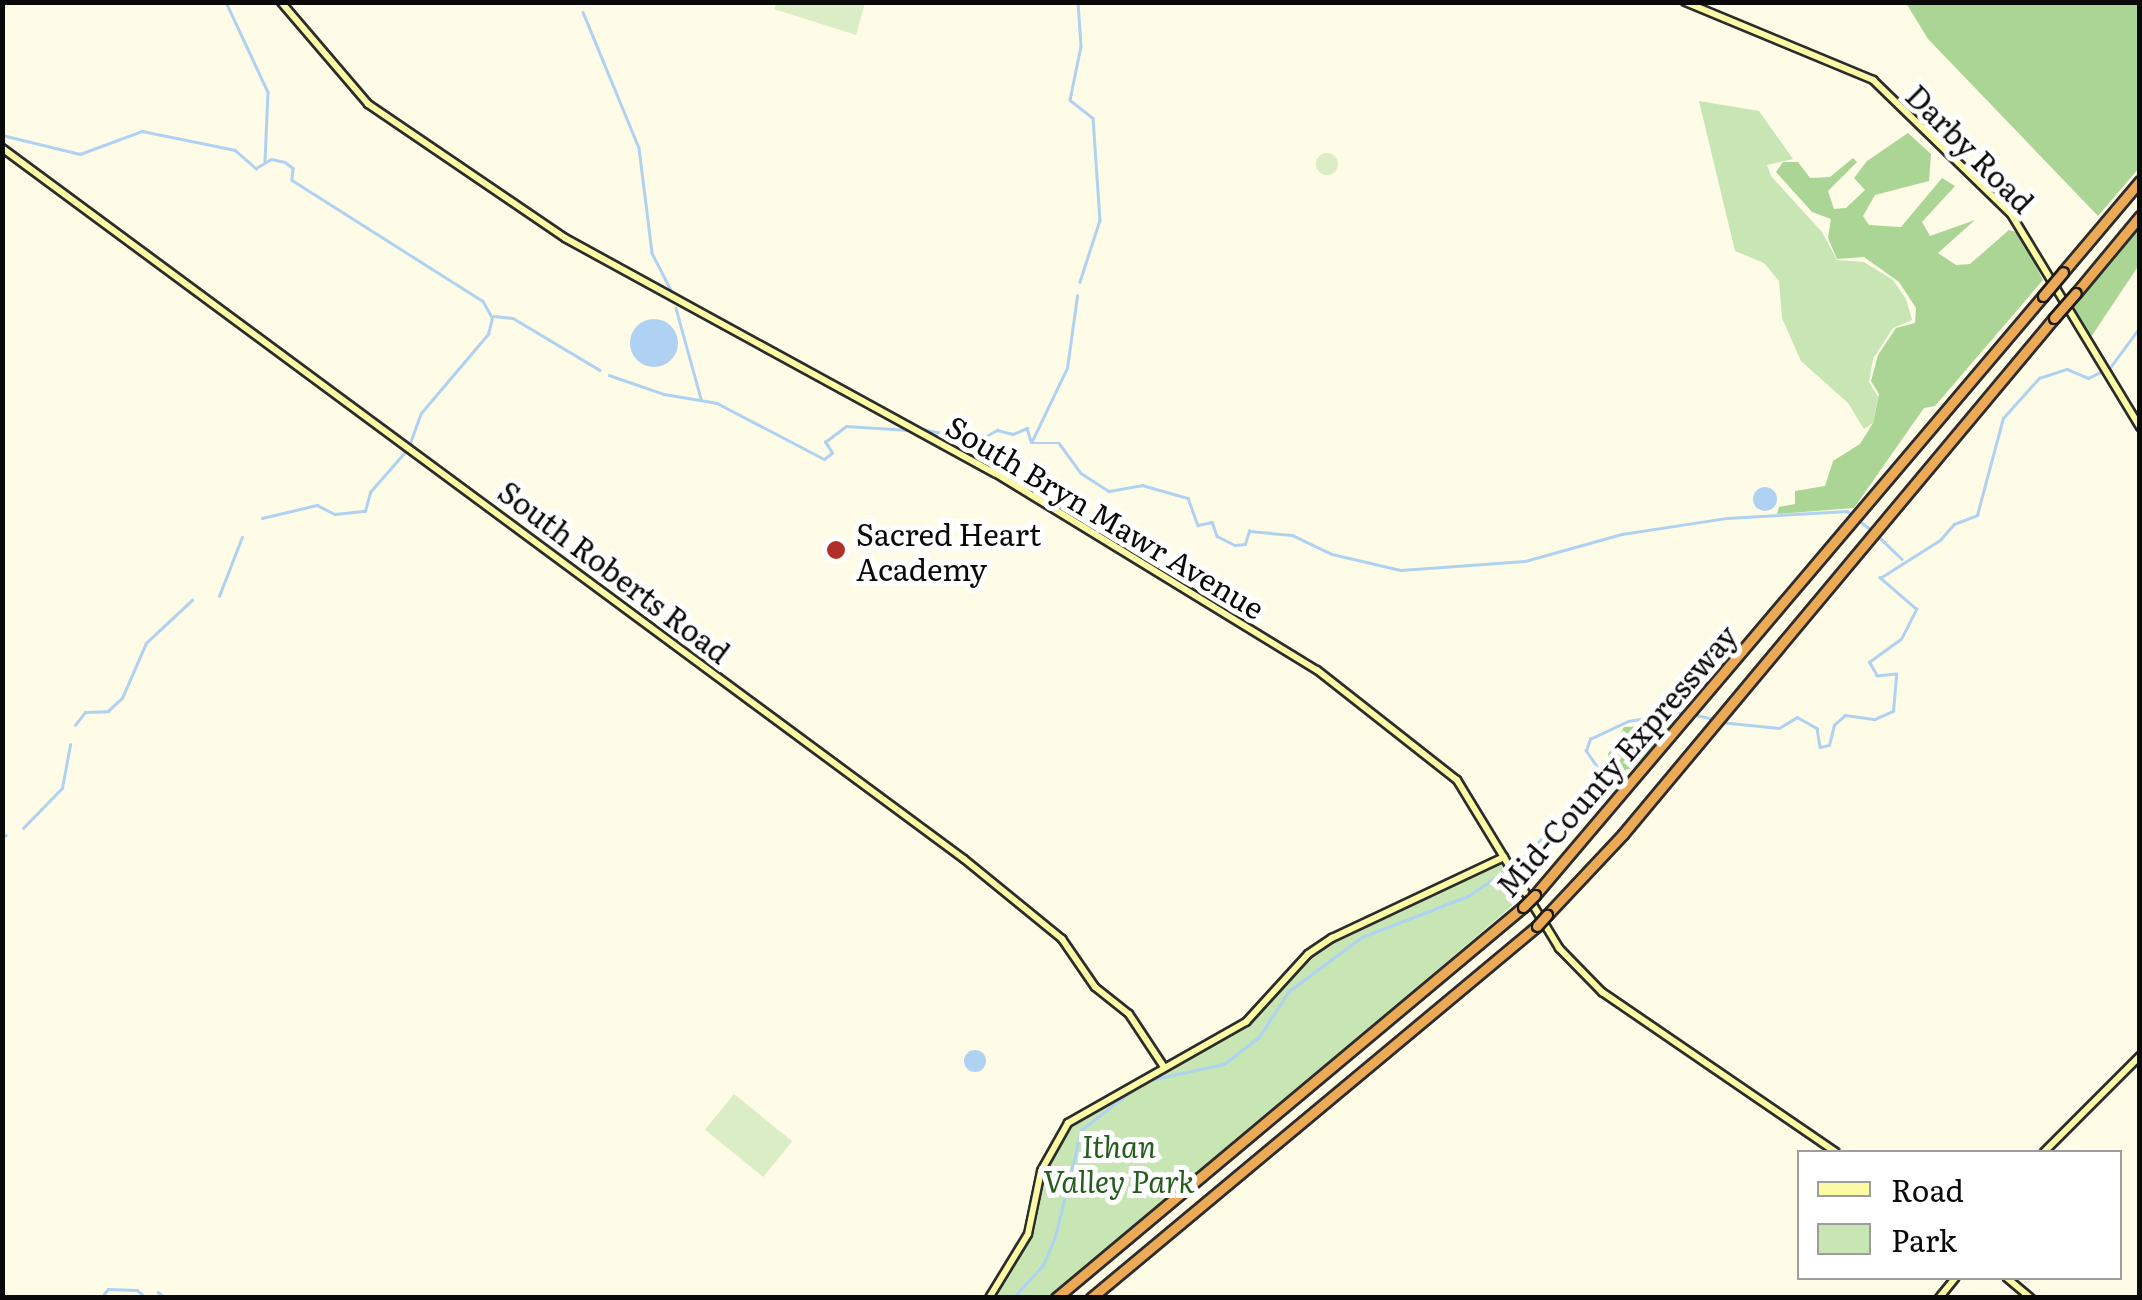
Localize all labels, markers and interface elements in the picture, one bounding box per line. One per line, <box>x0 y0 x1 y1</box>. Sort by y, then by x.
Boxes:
street label: Darby Road <box>1900 77 2042 219</box>
street label: South Bryn Mawr Avenue <box>941 407 1271 625</box>
street label: South Roberts Road <box>492 472 738 670</box>
place label: Sacred Heart Academy <box>856 515 1041 586</box>
marker: Sacred Heart Academy <box>825 539 847 561</box>
street label: Mid-County Expressway <box>1488 617 1744 903</box>
park label: Ithan Valley Park <box>1043 1127 1195 1198</box>
legend <box>1797 1150 2122 1280</box>
text: Road <box>1891 1167 1964 1211</box>
text: Park <box>1891 1217 1957 1261</box>

